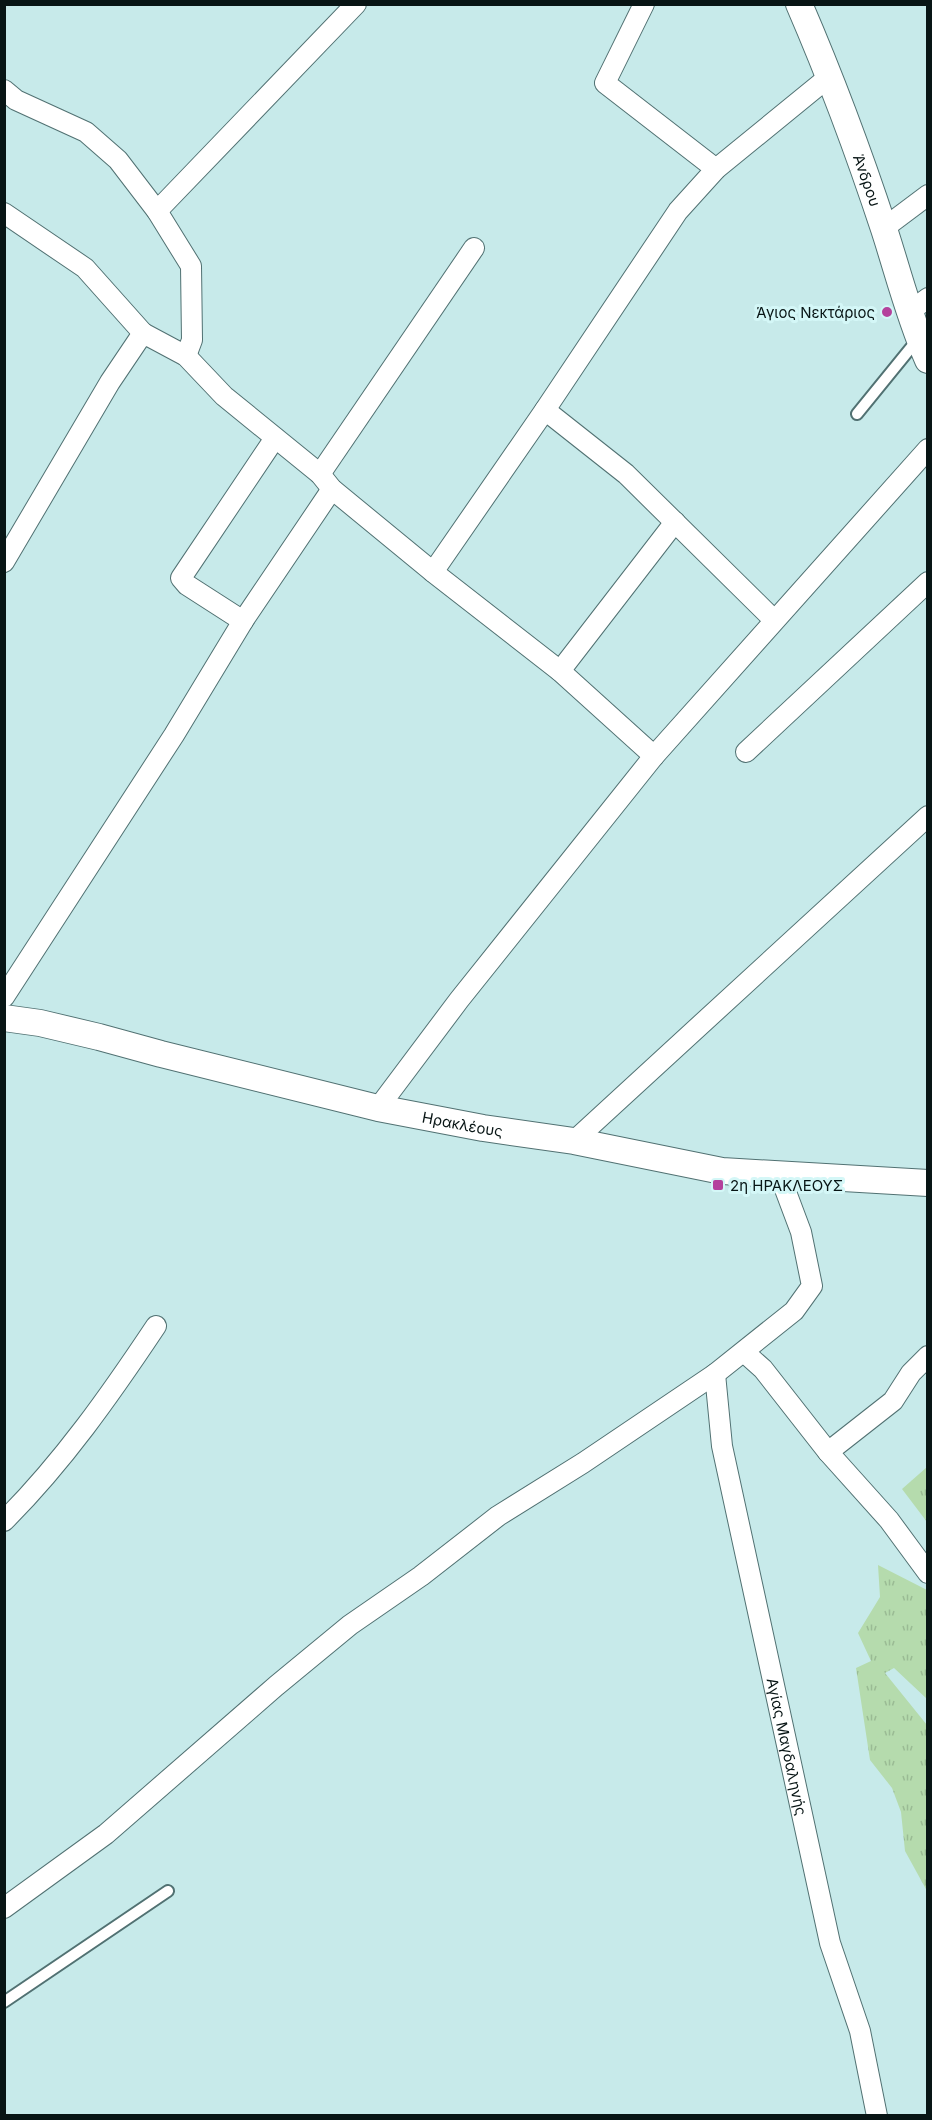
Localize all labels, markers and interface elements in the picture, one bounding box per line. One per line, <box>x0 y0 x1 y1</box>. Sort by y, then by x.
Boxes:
street label: Άνδρου <box>850 151 885 209</box>
place label: Άγιος Νεκτάριος <box>756 303 875 322</box>
marker: Άγιος Νεκτάριος <box>880 305 894 319</box>
street label: Ηρακλέους <box>421 1107 504 1140</box>
place label: 2η ΗΡΑΚΛΕΟΥΣ <box>730 1176 843 1195</box>
marker: 2η ΗΡΑΚΛΕΟΥΣ <box>711 1178 725 1192</box>
street label: Αγίας Μαγδαληνής <box>763 1676 812 1817</box>

